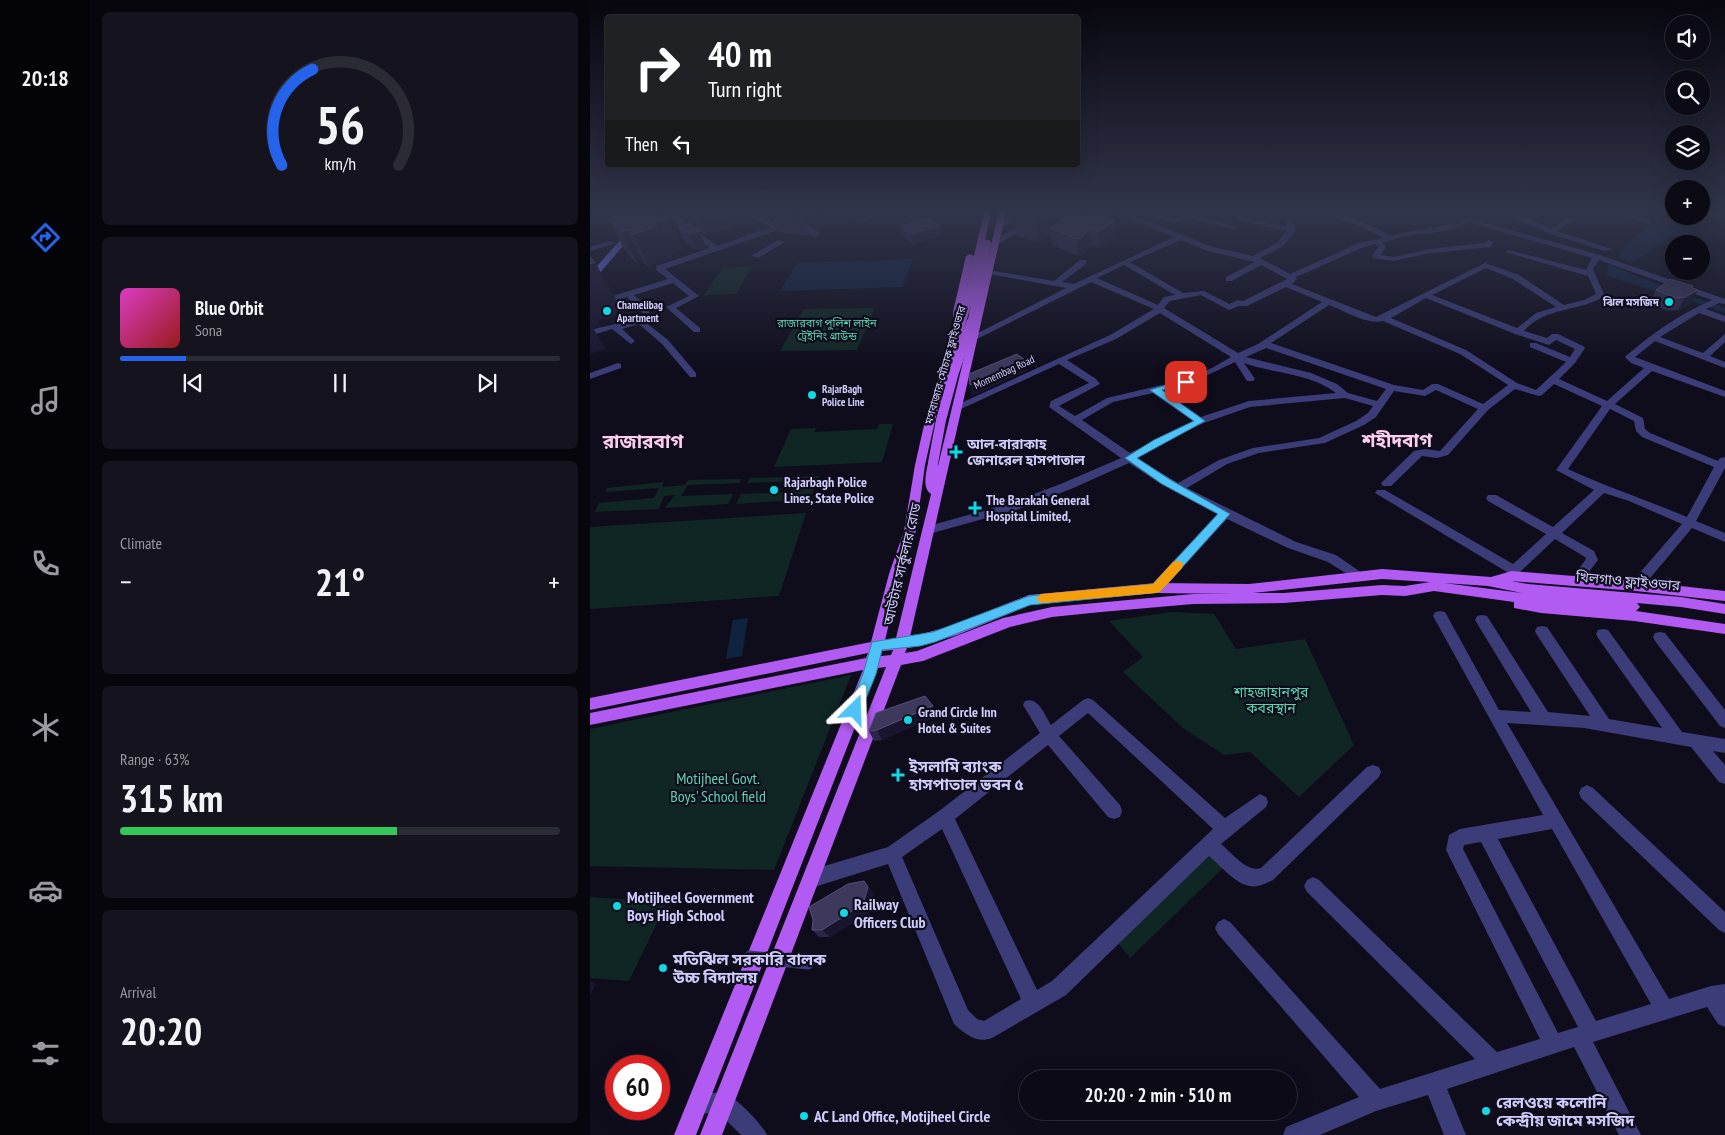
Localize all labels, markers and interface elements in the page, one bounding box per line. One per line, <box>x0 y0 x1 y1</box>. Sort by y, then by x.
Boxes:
map controls <box>1665 15 1710 280</box>
button: sound <box>1665 15 1710 60</box>
text: 40 m <box>708 31 772 77</box>
icon: right <box>625 35 690 100</box>
text: 20:18 <box>21 64 69 92</box>
button: search <box>1665 70 1710 115</box>
text: Turn right <box>708 75 782 103</box>
text: 56 <box>315 91 365 158</box>
button: layers <box>1665 125 1710 170</box>
icon: left <box>668 130 696 158</box>
text: Then <box>625 132 658 156</box>
text: km/h <box>324 152 356 175</box>
button: + <box>1665 180 1710 225</box>
icon: directions <box>28 220 63 255</box>
button: − <box>1665 235 1710 280</box>
place label: ঝিল মসজিদ <box>1602 295 1660 309</box>
text: Blue Orbit <box>195 296 264 320</box>
marker: ঝিল মসজিদ <box>1663 296 1675 308</box>
place label: Chamelibag Apartment <box>616 298 663 325</box>
street label: মগবাজার-মৌচাক ফ্লাইওভার <box>921 304 969 427</box>
marker: Chamelibag Apartment <box>601 305 613 317</box>
park label: রাজারবাগ পুলিশ লাইন ট্রেইনিং গ্রাউন্ড <box>776 316 877 343</box>
text: Sona <box>195 320 222 340</box>
street label: Momembag Road <box>971 352 1037 392</box>
pin <box>1165 361 1207 403</box>
icon: arrive <box>1172 368 1200 396</box>
icon: previous <box>179 369 207 397</box>
icon: pause <box>326 369 354 397</box>
icon: next <box>473 369 501 397</box>
place label: RajarBagh Police Line <box>822 382 865 409</box>
icon: music <box>28 383 63 418</box>
marker: RajarBagh Police Line <box>806 389 818 401</box>
district label: শহীদবাগ <box>1361 428 1433 452</box>
district label: রাজারবাগ <box>602 429 684 453</box>
place label: আল-বারাকাহ জেনারেল হাসপাতাল <box>966 435 1085 469</box>
marker: আল-বারাকাহ জেনারেল হাসপাতাল <box>949 445 963 459</box>
place label: Rajarbagh Police Lines, State Police <box>784 473 874 507</box>
marker: Rajarbagh Police Lines, State Police <box>768 484 780 496</box>
place label: The Barakah General Hospital Limited, <box>986 491 1090 525</box>
street label: আউটার সার্কুলার রোড <box>879 500 925 628</box>
marker: The Barakah General Hospital Limited, <box>968 501 982 515</box>
text: Climate <box>120 533 162 553</box>
icon: phone <box>28 546 63 581</box>
text: 21° <box>315 557 365 606</box>
text: − <box>120 563 132 600</box>
text: + <box>548 563 560 600</box>
street label: খিলগাও ফ্লাইওভার <box>1574 567 1681 595</box>
position arrow <box>828 683 880 735</box>
park label: শাহজাহানপুর কবরস্থান <box>1233 683 1309 717</box>
place label: Grand Circle Inn Hotel & Suites <box>918 703 997 737</box>
icon: climate <box>28 710 63 745</box>
marker: Grand Circle Inn Hotel & Suites <box>902 714 914 726</box>
text: Range · 63% <box>120 749 189 769</box>
place label: ইসলামি ব্যাংক হাসপাতাল ভবন ৫ <box>908 756 1024 794</box>
park label: Motijheel Govt. Boys' School field <box>670 768 766 806</box>
marker: ইসলামি ব্যাংক হাসপাতাল ভবন ৫ <box>891 768 905 782</box>
text: 315 km <box>120 773 223 822</box>
icon: car <box>28 873 63 908</box>
place label: Motijheel Government Boys High School <box>627 887 754 925</box>
place label: Railway Officers Club <box>854 894 926 932</box>
marker: Motijheel Government Boys High School <box>611 900 623 912</box>
marker: Railway Officers Club <box>838 907 850 919</box>
place label: মতিঝিল সরকারি বালক উচ্চ বিদ্যালয় <box>672 949 827 987</box>
marker: মতিঝিল সরকারি বালক উচ্চ বিদ্যালয় <box>657 962 669 974</box>
text: Arrival <box>120 982 156 1002</box>
text: 20:20 <box>120 1006 202 1055</box>
icon: filters <box>28 1036 63 1071</box>
speed limit sign: 60 <box>605 1055 670 1120</box>
text: 20:20 · 2 min · 510 m <box>1085 1083 1231 1107</box>
place label: রেলওয়ে কলোনি কেন্দ্রীয় জামে মসজিদ <box>1496 1092 1635 1130</box>
marker: রেলওয়ে কলোনি কেন্দ্রীয় জামে মসজিদ <box>1480 1105 1492 1117</box>
place label: AC Land Office, Motijheel Circle <box>813 1106 990 1126</box>
marker: AC Land Office, Motijheel Circle <box>798 1110 810 1122</box>

